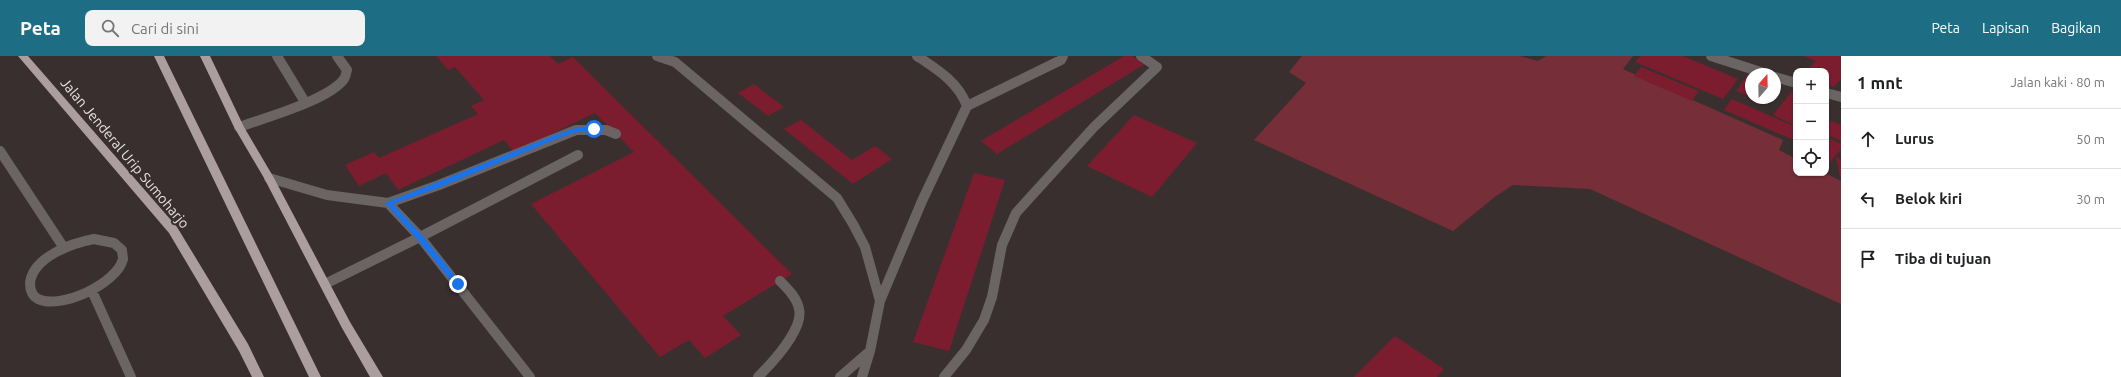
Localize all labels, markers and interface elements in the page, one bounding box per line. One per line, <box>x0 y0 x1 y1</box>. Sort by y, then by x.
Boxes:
search box <box>85 10 365 46</box>
text: Peta <box>20 17 61 39</box>
icon: search <box>99 17 121 39</box>
text: Cari di sini <box>131 20 199 37</box>
text: Peta <box>1932 20 1960 36</box>
text: Lapisan <box>1982 20 2029 36</box>
text: Bagikan <box>2051 20 2101 36</box>
north arrow <box>1745 68 1781 104</box>
map controls <box>1793 68 1829 176</box>
button: + <box>1793 68 1829 104</box>
text: 1 mnt <box>1857 73 1903 92</box>
street label: Jalan Jenderal Urip Sumoharjo <box>57 75 193 231</box>
text: Jalan kaki · 80 m <box>2010 75 2105 89</box>
button: − <box>1793 104 1829 140</box>
route start <box>585 120 603 138</box>
icon: ahead <box>1857 128 1879 150</box>
text: Lurus <box>1895 130 1934 147</box>
text: 50 m <box>2076 132 2105 146</box>
button: locate <box>1793 140 1829 176</box>
icon: left <box>1857 188 1879 210</box>
text: Belok kiri <box>1895 190 1962 207</box>
text: 30 m <box>2076 192 2105 206</box>
icon: arrive <box>1857 248 1879 270</box>
text: Tiba di tujuan <box>1895 250 1991 267</box>
route end <box>449 275 467 293</box>

